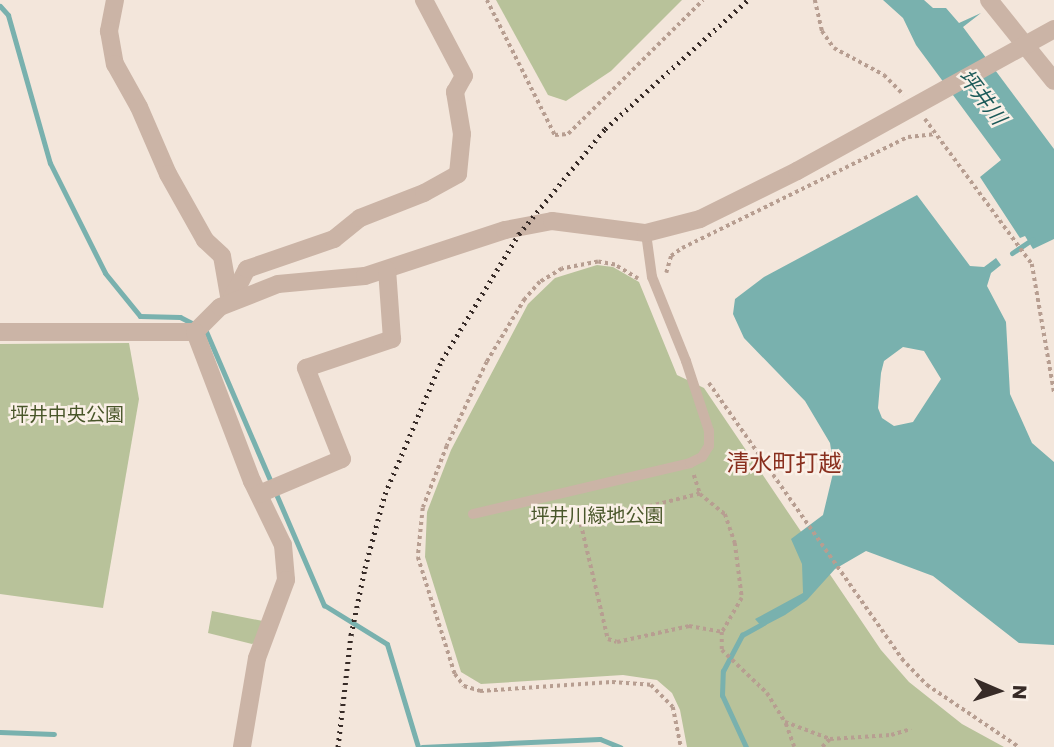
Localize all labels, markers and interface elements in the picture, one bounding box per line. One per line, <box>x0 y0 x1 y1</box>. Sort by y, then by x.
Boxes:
water label: 坪井川 <box>953 64 1011 130</box>
park label: 坪井中央公園 <box>10 404 124 426</box>
district label: 清水町打越 <box>727 449 841 477</box>
park label: 坪井川緑地公園 <box>531 505 663 527</box>
north arrow <box>963 656 1033 726</box>
text: N <box>1006 684 1033 700</box>

